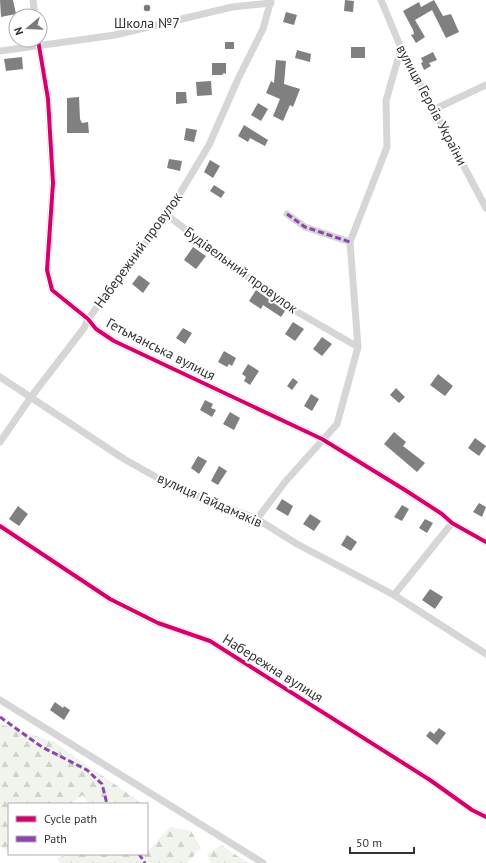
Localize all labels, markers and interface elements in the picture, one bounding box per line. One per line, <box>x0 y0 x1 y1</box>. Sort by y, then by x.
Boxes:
marker: Школа №7 <box>142 3 152 13</box>
north arrow <box>8 8 48 48</box>
place label: Школа №7 <box>114 14 180 32</box>
text: N <box>11 26 26 37</box>
street label: вулиця Героїв України <box>392 41 472 169</box>
street label: Набережний провулок <box>90 188 186 311</box>
street label: Будівельний провулок <box>181 223 302 318</box>
street label: Гетьманська вулиця <box>104 314 218 384</box>
street label: вулиця Гайдамаків <box>155 469 265 531</box>
street label: Набережна вулиця <box>219 630 327 706</box>
legend <box>8 803 148 855</box>
text: Cycle path <box>44 811 97 826</box>
scale bar <box>350 829 414 855</box>
text: Path <box>44 831 67 846</box>
text: 50 m <box>356 835 382 850</box>

